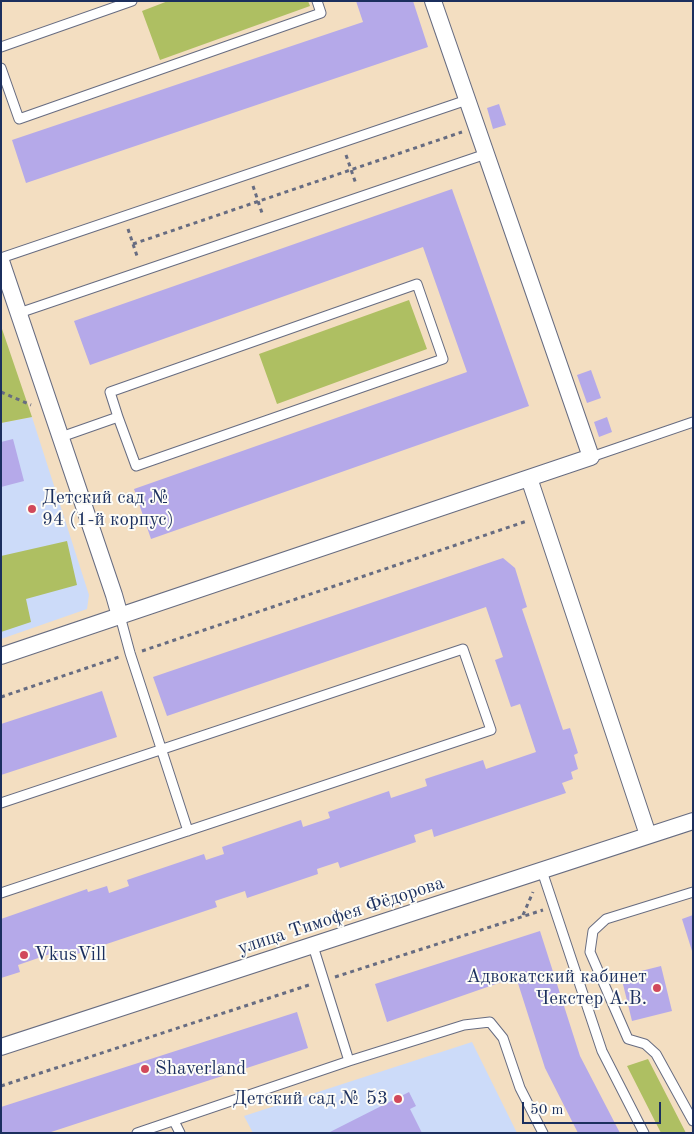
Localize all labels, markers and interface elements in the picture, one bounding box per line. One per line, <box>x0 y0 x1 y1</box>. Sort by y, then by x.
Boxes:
place label: Детский сад № 94 (1-й корпус) <box>42 487 174 531</box>
marker: Детский сад № 94 (1-й корпус) <box>26 503 38 515</box>
street label: улица Тимофея Фёдорова <box>235 872 447 960</box>
place label: VkusVill <box>34 944 106 966</box>
marker: VkusVill <box>18 949 30 961</box>
place label: Адвокатский кабинет Чекстер А.В. <box>466 966 647 1010</box>
marker: Адвокатский кабинет Чекстер А.В. <box>651 982 663 994</box>
place label: Shaverland <box>155 1058 246 1080</box>
marker: Shaverland <box>139 1063 151 1075</box>
place label: Детский сад № 53 <box>233 1088 388 1110</box>
scale bar <box>524 1092 663 1124</box>
marker: Детский сад № 53 <box>392 1093 404 1105</box>
text: 50 m <box>530 1103 564 1118</box>

